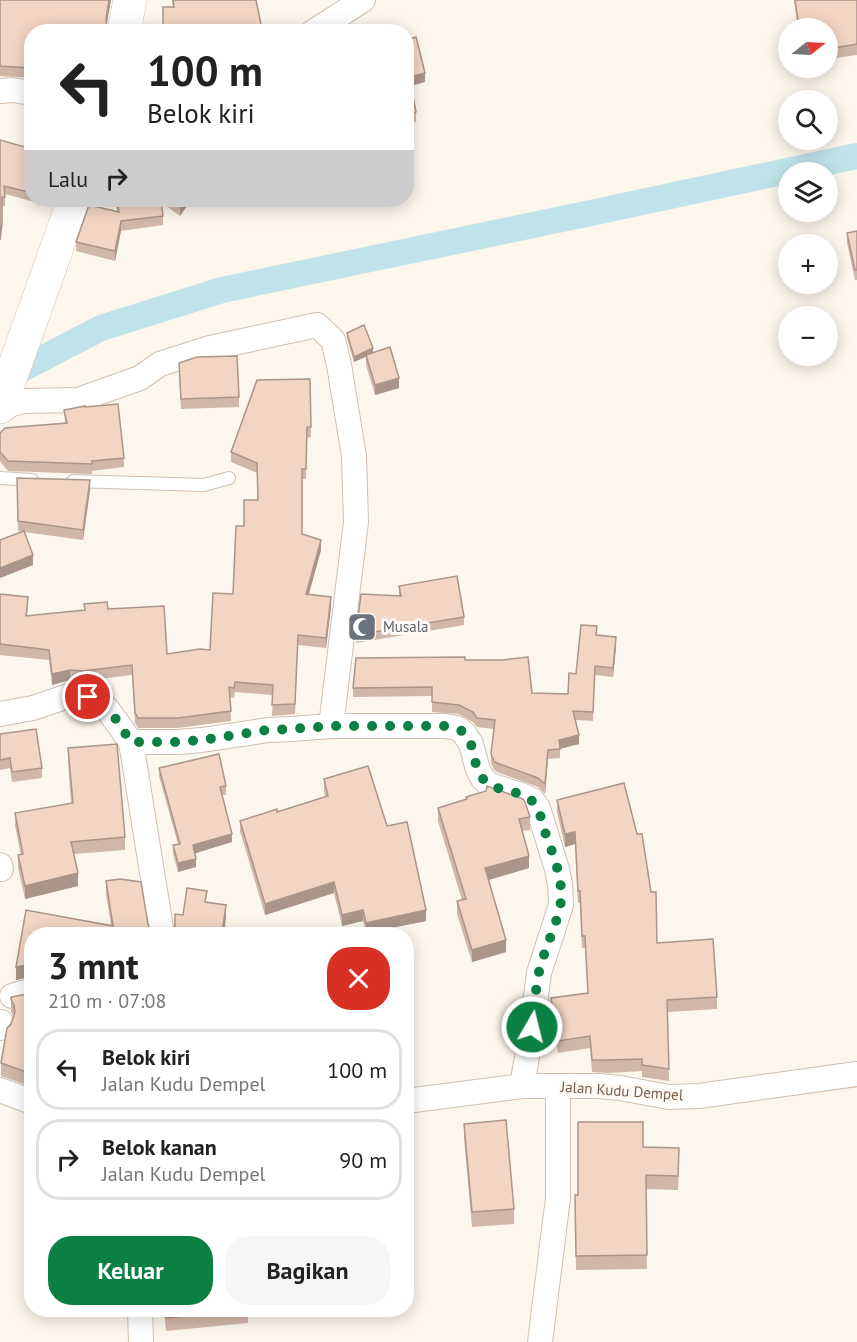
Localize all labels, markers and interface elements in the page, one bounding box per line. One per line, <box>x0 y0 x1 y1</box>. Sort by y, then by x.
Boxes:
north arrow <box>778 18 838 78</box>
map controls <box>778 18 838 366</box>
text: 100 m <box>147 43 263 98</box>
icon: left <box>48 48 126 126</box>
button: search <box>778 90 838 150</box>
text: Belok kiri <box>147 96 255 130</box>
icon: right <box>100 162 133 195</box>
button: layers <box>778 162 838 222</box>
text: Lalu <box>48 165 88 193</box>
button: + <box>778 234 838 294</box>
button: − <box>778 306 838 366</box>
mosque icon: Musala <box>346 611 378 643</box>
place label: Musala <box>383 617 429 636</box>
pin <box>62 671 113 722</box>
icon: arrive <box>71 680 104 713</box>
text: 3 mnt <box>48 942 139 989</box>
button: close <box>327 947 390 1010</box>
text: 210 m · 07:08 <box>48 988 166 1014</box>
position arrow <box>500 995 564 1059</box>
text: Belok kiri <box>102 1043 191 1071</box>
icon: left <box>51 1053 84 1086</box>
text: 100 m <box>327 1056 387 1084</box>
text: Jalan Kudu Dempel <box>102 1071 265 1097</box>
street label: Jalan Kudu Dempel <box>559 1077 684 1104</box>
text: Belok kanan <box>102 1133 217 1161</box>
icon: right <box>51 1143 84 1176</box>
text: 90 m <box>339 1146 387 1174</box>
text: Jalan Kudu Dempel <box>102 1161 265 1187</box>
button: Keluar <box>48 1236 213 1305</box>
button: Bagikan <box>225 1236 390 1305</box>

